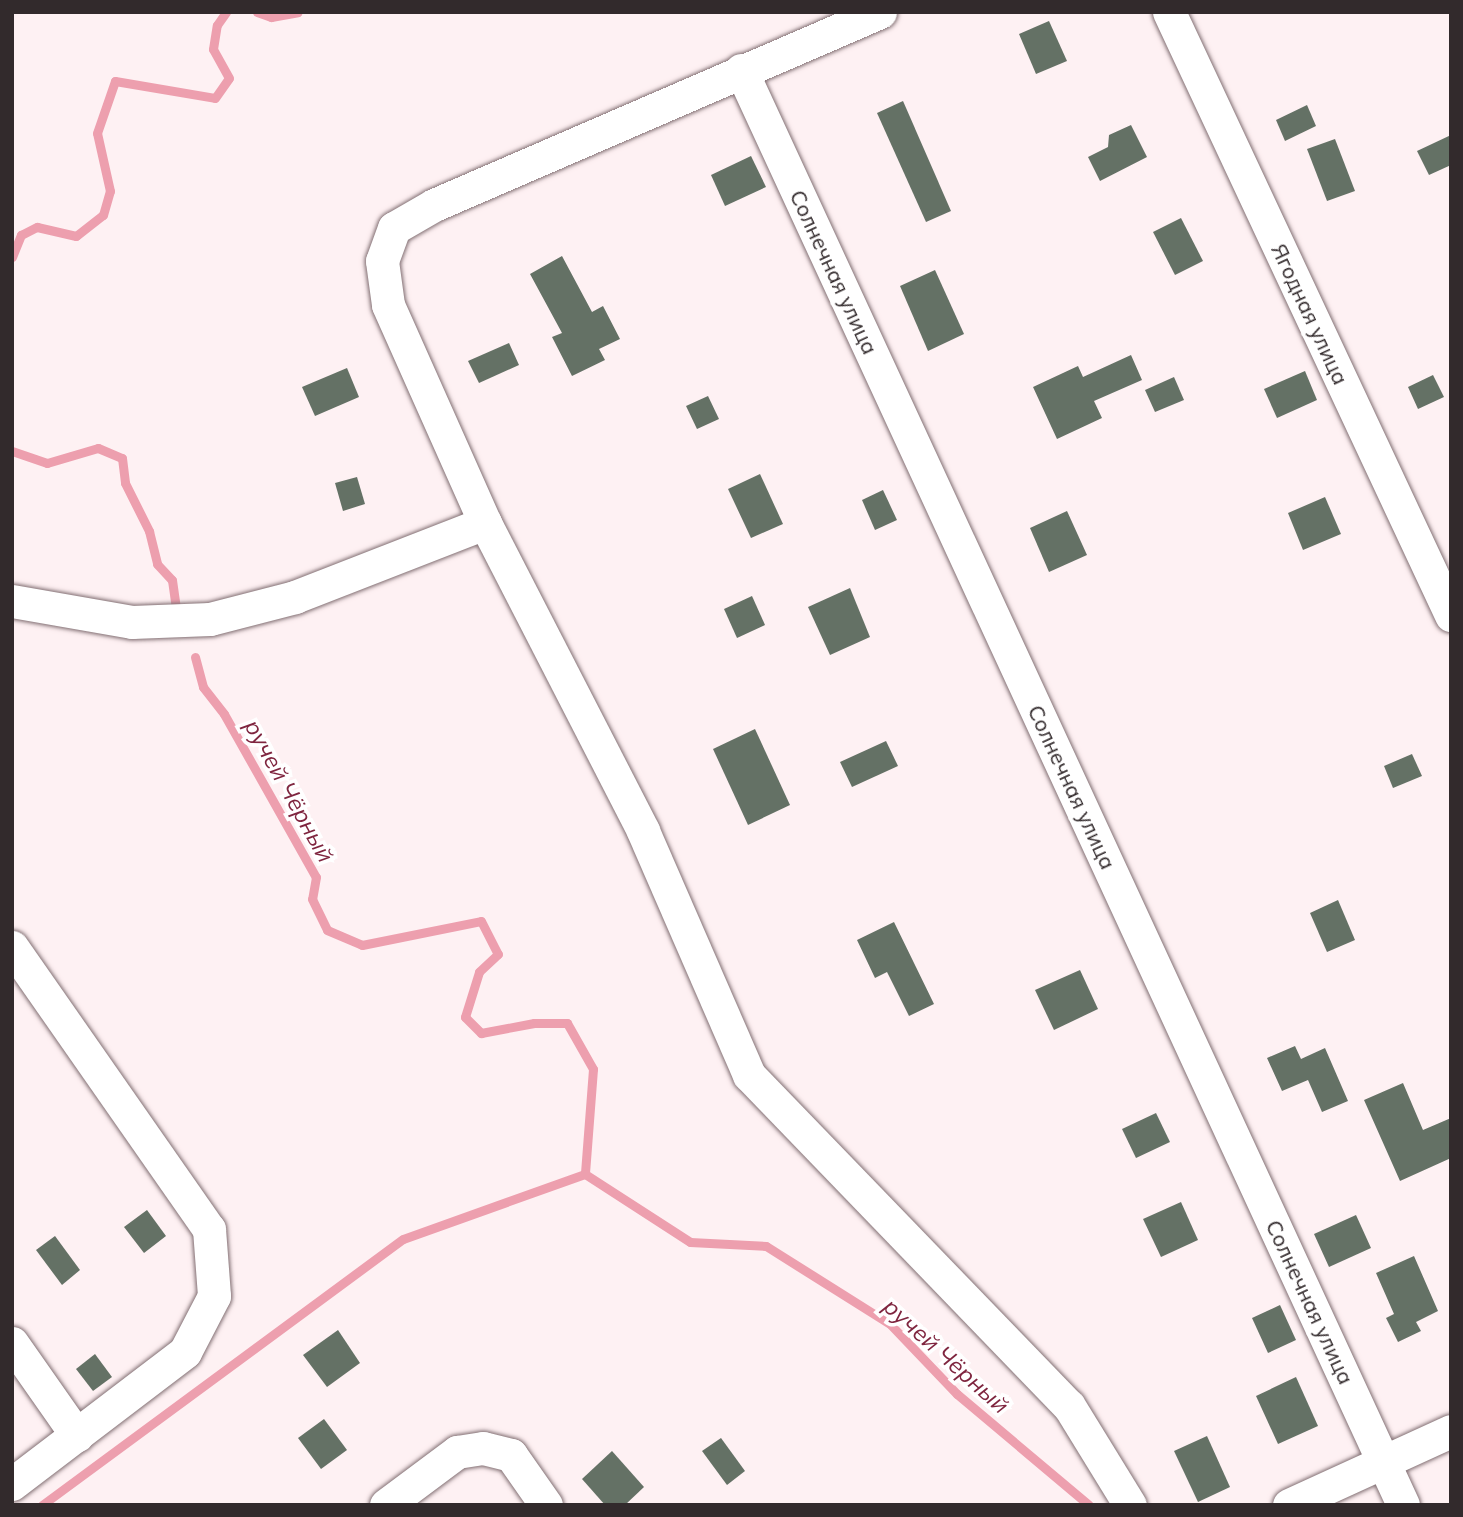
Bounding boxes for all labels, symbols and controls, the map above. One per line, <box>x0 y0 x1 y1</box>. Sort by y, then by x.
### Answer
street label: Солнечная улица <box>785 186 883 358</box>
street label: Ягодная улица <box>1266 240 1354 388</box>
street label: Солнечная улица <box>1023 701 1121 873</box>
water label: ручей Чёрный <box>238 715 340 867</box>
street label: Солнечная улица <box>1261 1216 1359 1388</box>
water label: ручей Чёрный <box>878 1293 1014 1419</box>

